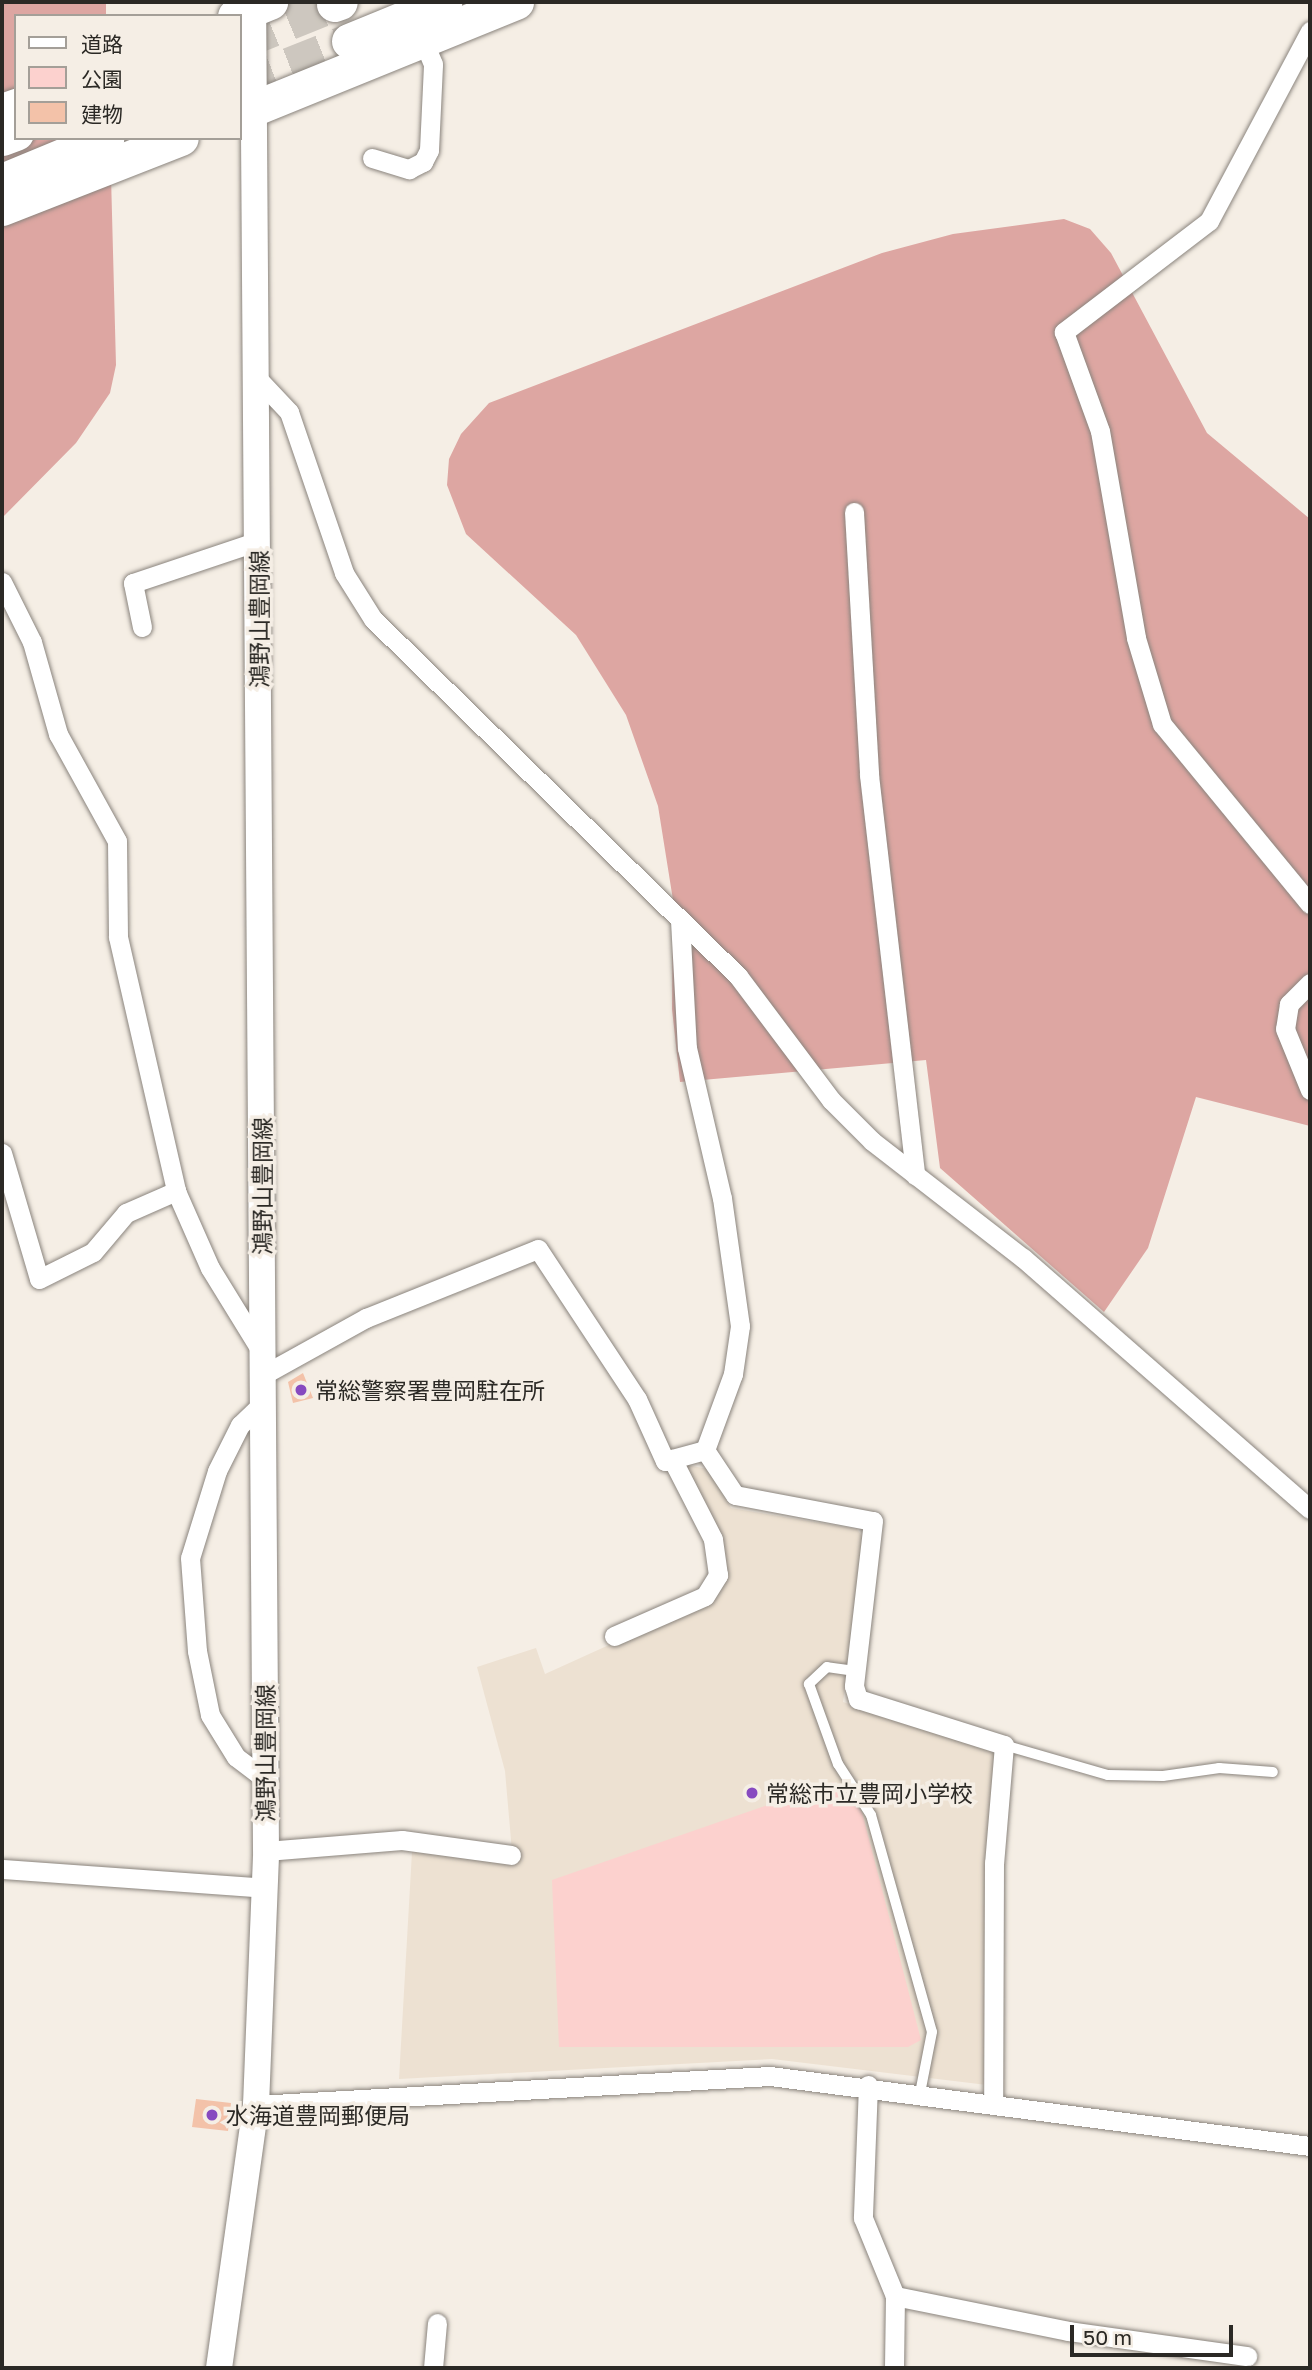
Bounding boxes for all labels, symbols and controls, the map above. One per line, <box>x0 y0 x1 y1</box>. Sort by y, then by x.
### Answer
legend <box>14 14 242 140</box>
text: 道路 <box>81 31 123 57</box>
text: 公園 <box>81 66 123 92</box>
text: 建物 <box>81 101 123 127</box>
street label: 鴻野山豊岡線 <box>245 550 273 688</box>
street label: 鴻野山豊岡線 <box>248 1117 276 1255</box>
place label: 常総警察署豊岡駐在所 <box>315 1376 545 1404</box>
marker: 常総警察署豊岡駐在所 <box>293 1382 309 1398</box>
street label: 鴻野山豊岡線 <box>251 1684 279 1822</box>
place label: 常総市立豊岡小学校 <box>766 1779 973 1807</box>
marker: 常総市立豊岡小学校 <box>744 1785 760 1801</box>
place label: 水海道豊岡郵便局 <box>226 2101 410 2129</box>
marker: 水海道豊岡郵便局 <box>204 2107 220 2123</box>
scale bar <box>1074 2310 1237 2354</box>
text: 50 m <box>1083 2324 1132 2350</box>

